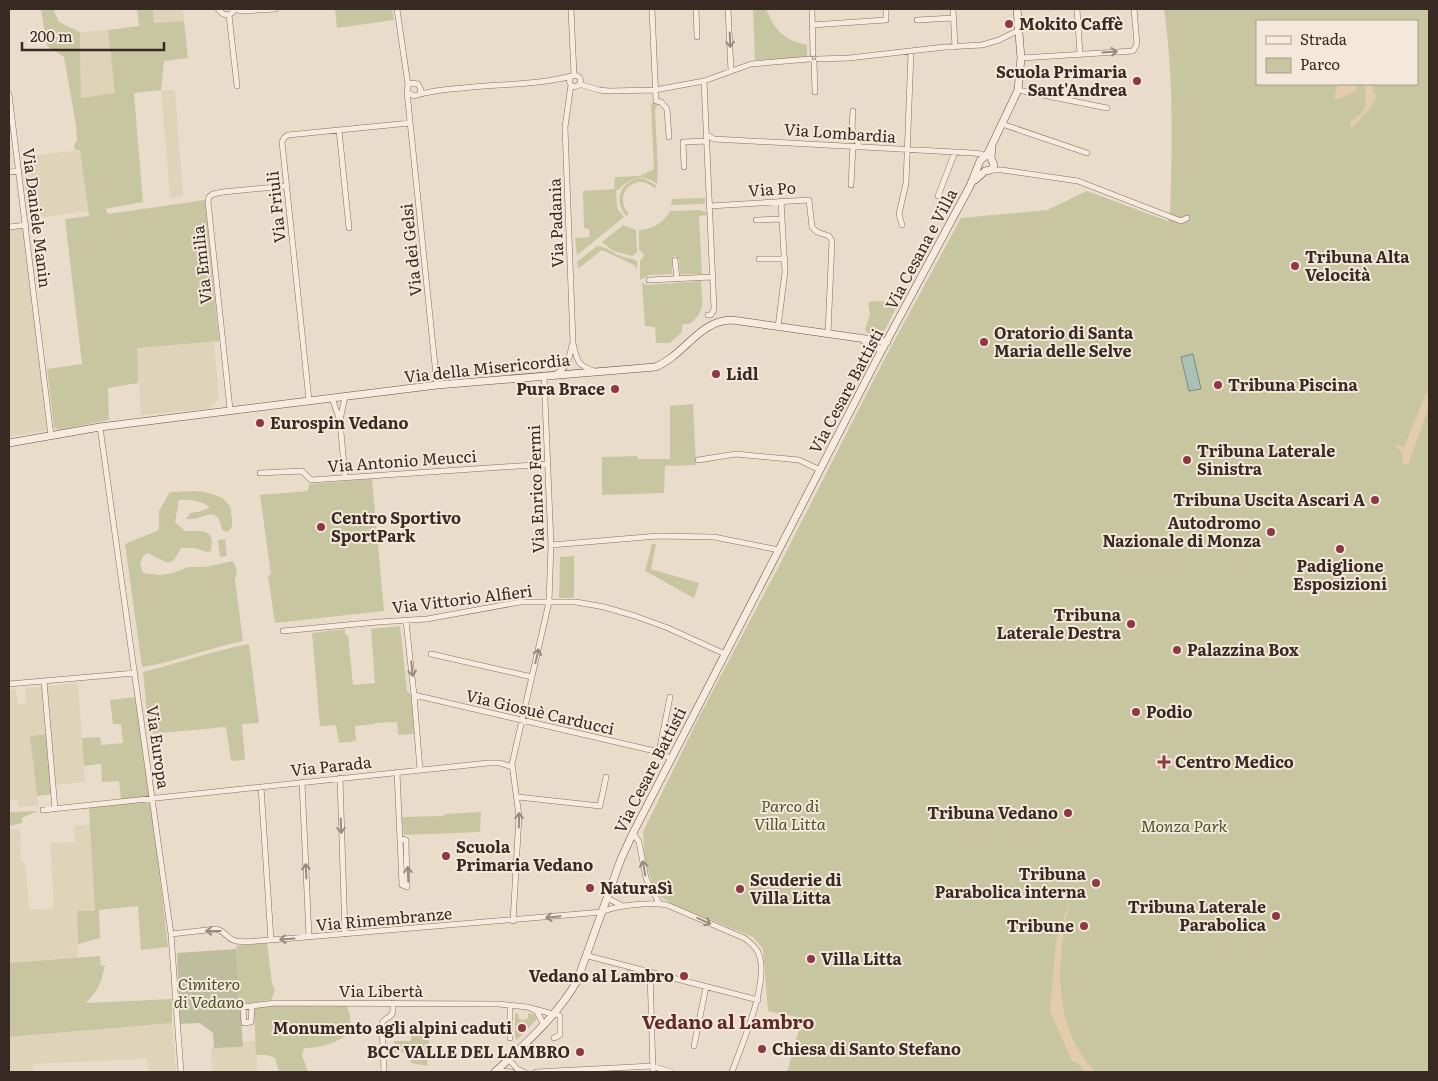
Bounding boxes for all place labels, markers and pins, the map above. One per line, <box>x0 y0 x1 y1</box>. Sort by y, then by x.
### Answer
place label: Mokito Caffè <box>1019 11 1123 35</box>
marker: Mokito Caffè <box>1003 18 1015 30</box>
place label: Scuola Primaria Sant'Andrea <box>996 59 1128 101</box>
marker: Scuola Primaria Sant'Andrea <box>1131 75 1143 87</box>
place label: Tribuna Alta Velocità <box>1305 244 1410 286</box>
marker: Tribuna Alta Velocità <box>1289 260 1301 272</box>
place label: Oratorio di Santa Maria delle Selve <box>994 320 1134 362</box>
marker: Oratorio di Santa Maria delle Selve <box>978 336 990 348</box>
place label: Lidl <box>726 361 759 385</box>
marker: Lidl <box>710 368 722 380</box>
place label: Tribuna Piscina <box>1228 372 1359 396</box>
place label: Pura Brace <box>516 376 605 400</box>
marker: Tribuna Piscina <box>1212 379 1224 391</box>
marker: Pura Brace <box>609 383 621 395</box>
place label: Eurospin Vedano <box>270 410 409 434</box>
marker: Eurospin Vedano <box>254 417 266 429</box>
place label: Tribuna Laterale Sinistra <box>1197 438 1335 480</box>
marker: Tribuna Laterale Sinistra <box>1181 454 1193 466</box>
place label: Tribuna Uscita Ascari A <box>1173 487 1365 511</box>
marker: Tribuna Uscita Ascari A <box>1369 494 1381 506</box>
place label: Centro Sportivo SportPark <box>331 505 461 547</box>
place label: Autodromo Nazionale di Monza <box>1102 510 1262 552</box>
marker: Centro Sportivo SportPark <box>315 521 327 533</box>
marker: Autodromo Nazionale di Monza <box>1265 526 1277 538</box>
marker: Padiglione Esposizioni <box>1334 543 1346 555</box>
place label: Padiglione Esposizioni <box>1293 553 1387 595</box>
place label: Tribuna Laterale Destra <box>996 602 1122 644</box>
marker: Tribuna Laterale Destra <box>1125 618 1137 630</box>
place label: Palazzina Box <box>1187 637 1299 661</box>
marker: Palazzina Box <box>1171 644 1183 656</box>
place label: Podio <box>1146 699 1193 723</box>
marker: Podio <box>1130 706 1142 718</box>
place label: Centro Medico <box>1175 749 1294 773</box>
marker: Centro Medico <box>1157 755 1171 769</box>
place label: Tribuna Vedano <box>927 800 1058 824</box>
marker: Tribuna Vedano <box>1062 807 1074 819</box>
place label: Scuola Primaria Vedano <box>456 834 593 876</box>
marker: Scuola Primaria Vedano <box>440 850 452 862</box>
place label: Tribuna Parabolica interna <box>935 861 1087 903</box>
place label: Scuderie di Villa Litta <box>750 867 842 909</box>
place label: NaturaSì <box>600 875 673 899</box>
marker: Tribuna Parabolica interna <box>1090 877 1102 889</box>
marker: NaturaSì <box>584 882 596 894</box>
marker: Scuderie di Villa Litta <box>734 883 746 895</box>
place label: Tribuna Laterale Parabolica <box>1128 894 1267 936</box>
marker: Tribuna Laterale Parabolica <box>1270 910 1282 922</box>
place label: Tribune <box>1007 913 1074 937</box>
marker: Tribune <box>1078 920 1090 932</box>
place label: Villa Litta <box>821 946 903 970</box>
marker: Villa Litta <box>805 953 817 965</box>
place label: Vedano al Lambro <box>529 963 674 987</box>
marker: Vedano al Lambro <box>678 970 690 982</box>
place label: Monumento agli alpini caduti <box>273 1015 512 1039</box>
marker: Monumento agli alpini caduti <box>516 1022 528 1034</box>
place label: Chiesa di Santo Stefano <box>772 1036 961 1060</box>
place label: BCC VALLE DEL LAMBRO <box>367 1039 570 1063</box>
marker: Chiesa di Santo Stefano <box>756 1043 768 1055</box>
marker: BCC VALLE DEL LAMBRO <box>574 1046 586 1058</box>

